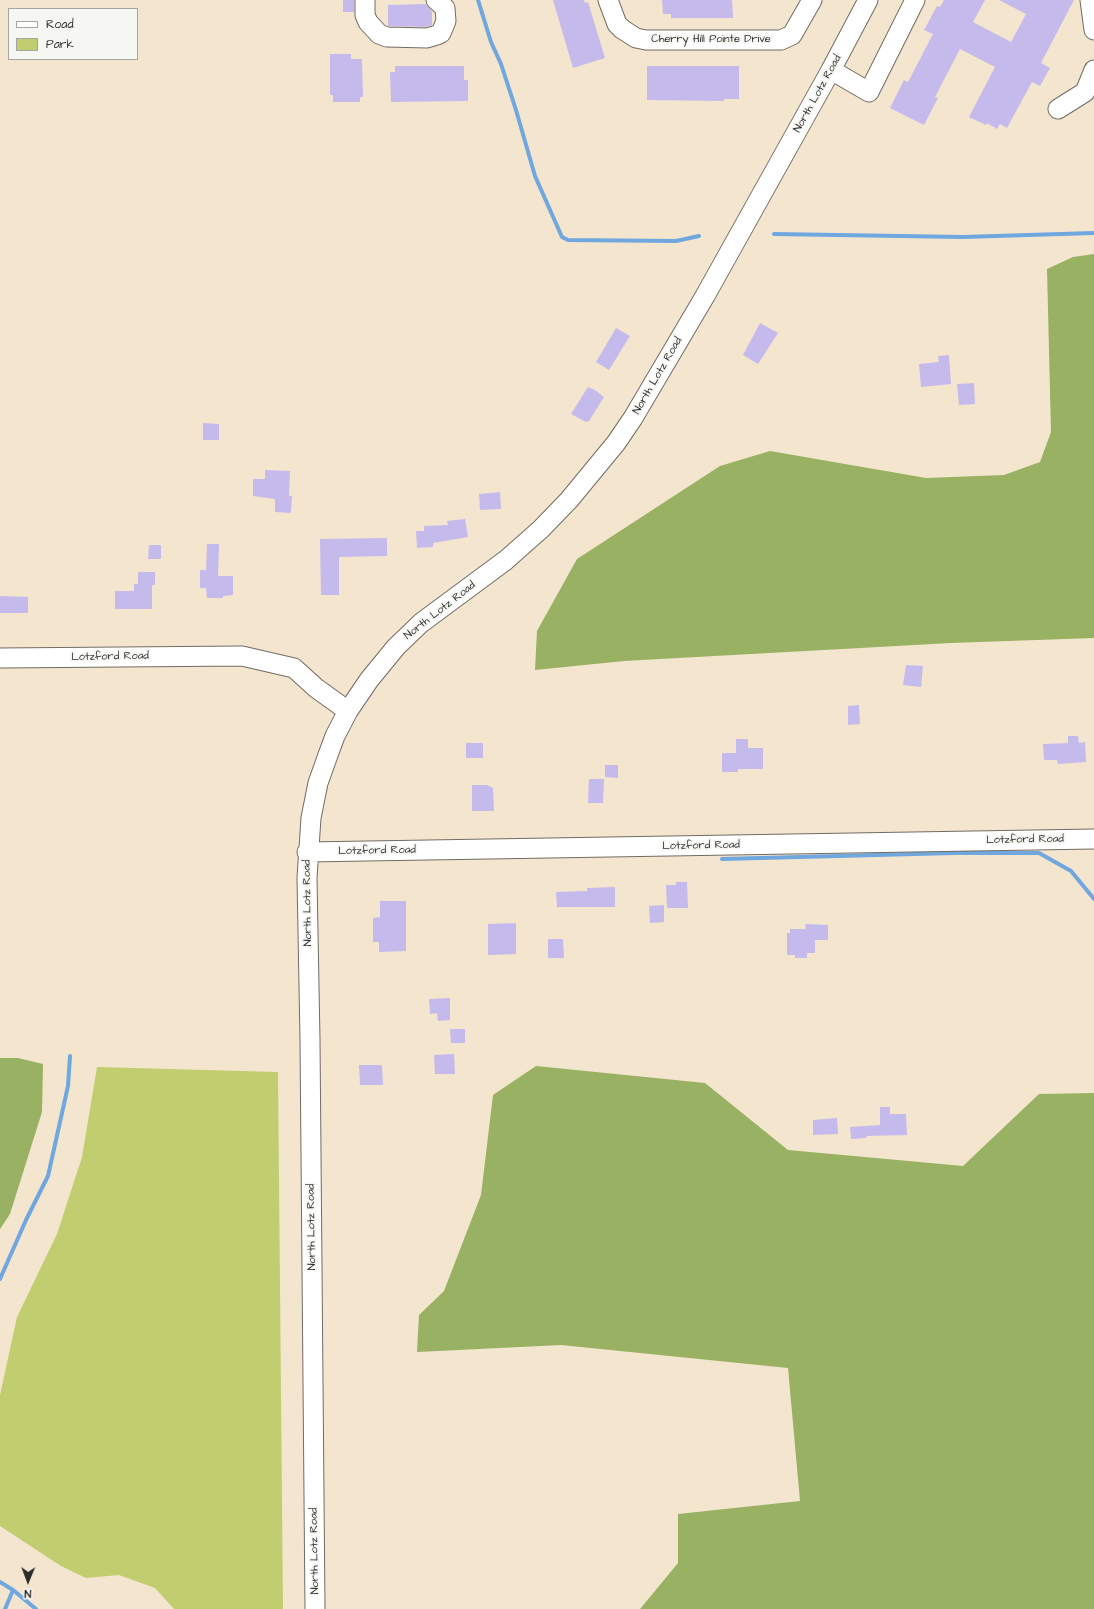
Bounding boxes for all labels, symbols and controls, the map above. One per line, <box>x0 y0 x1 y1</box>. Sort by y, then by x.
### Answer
legend <box>8 8 138 60</box>
text: Road <box>46 16 74 33</box>
street label: Cherry Hill Pointe Drive <box>651 33 771 47</box>
text: Park <box>46 36 74 53</box>
street label: North Lotz Road <box>791 53 845 135</box>
street label: North Lotz Road <box>631 335 685 417</box>
street label: North Lotz Road <box>402 579 478 643</box>
street label: Lotzford Road <box>71 650 149 664</box>
street label: Lotzford Road <box>986 833 1064 847</box>
street label: Lotzford Road <box>662 839 740 853</box>
street label: Lotzford Road <box>338 844 416 858</box>
street label: North Lotz Road <box>301 859 315 947</box>
street label: North Lotz Road <box>305 1183 319 1271</box>
street label: North Lotz Road <box>308 1507 322 1595</box>
north arrow <box>8 1561 48 1601</box>
text: N <box>24 1586 31 1601</box>

